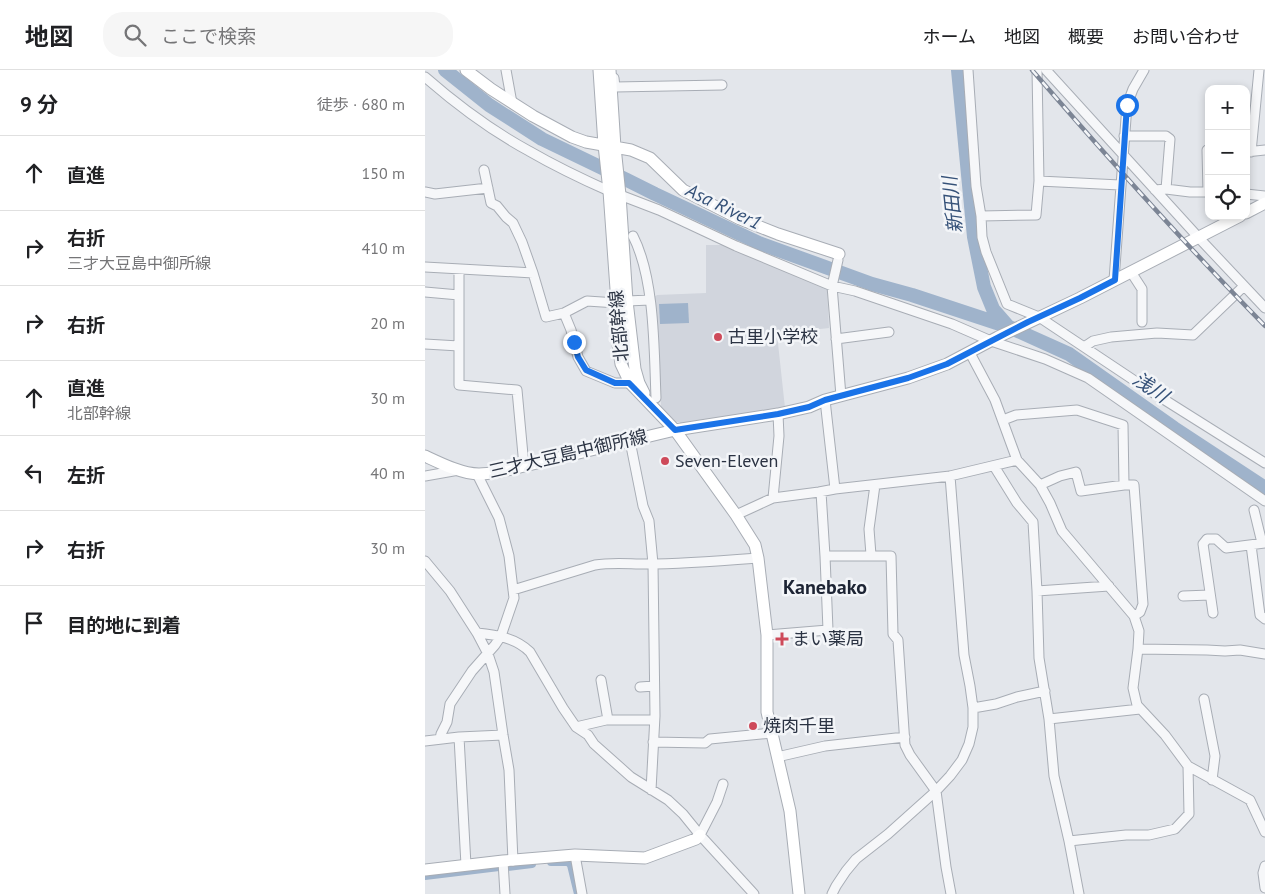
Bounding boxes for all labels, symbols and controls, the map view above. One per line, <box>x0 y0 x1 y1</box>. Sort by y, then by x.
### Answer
search box <box>103 12 453 57</box>
text: 地図 <box>25 21 73 52</box>
icon: search <box>121 21 149 49</box>
text: ここで検索 <box>161 24 256 48</box>
text: ホーム <box>923 25 976 48</box>
text: 地図 <box>1004 25 1040 48</box>
text: 概要 <box>1068 25 1104 48</box>
text: お問い合わせ <box>1132 25 1240 48</box>
map controls <box>1205 85 1250 220</box>
button: + <box>1205 85 1250 130</box>
text: 9 分 <box>20 91 58 118</box>
text: 徒歩 · 680 m <box>317 94 405 114</box>
route start <box>1116 94 1139 117</box>
button: − <box>1205 130 1250 175</box>
icon: ahead <box>20 159 48 187</box>
text: 直進 <box>67 163 105 187</box>
text: 150 m <box>362 163 405 183</box>
water label: 新田川 <box>937 173 967 235</box>
button: locate <box>1205 175 1250 220</box>
water label: Asa River1 <box>681 177 766 235</box>
text: 右折 <box>67 226 105 250</box>
icon: right <box>20 234 48 262</box>
text: 410 m <box>362 238 405 258</box>
text: 三才大豆島中御所線 <box>67 253 211 273</box>
street label: 北部幹線 <box>604 289 633 363</box>
icon: right <box>20 309 48 337</box>
text: 右折 <box>67 313 105 337</box>
text: 20 m <box>370 313 405 333</box>
place label: 古里小学校 <box>728 325 818 348</box>
route end <box>563 331 586 354</box>
marker: 古里小学校 <box>712 331 724 343</box>
water label: 浅川 <box>1129 366 1175 409</box>
text: 直進 <box>67 376 105 400</box>
icon: ahead <box>20 384 48 412</box>
text: 30 m <box>370 388 405 408</box>
text: 北部幹線 <box>67 403 131 423</box>
street label: 三才大豆島中御所線 <box>486 424 649 483</box>
place label: Seven-Eleven <box>675 449 778 472</box>
marker: Seven-Eleven <box>659 455 671 467</box>
icon: left <box>20 459 48 487</box>
text: 左折 <box>67 463 105 487</box>
text: 40 m <box>370 463 405 483</box>
icon: right <box>20 534 48 562</box>
text: 右折 <box>67 538 105 562</box>
text: 30 m <box>370 538 405 558</box>
district label: Kanebako <box>783 574 867 600</box>
icon: arrive <box>20 609 48 637</box>
text: 目的地に到着 <box>67 613 181 637</box>
place label: まい薬局 <box>792 627 864 650</box>
marker: まい薬局 <box>776 633 788 645</box>
place label: 焼肉千里 <box>763 714 835 737</box>
marker: 焼肉千里 <box>747 720 759 732</box>

